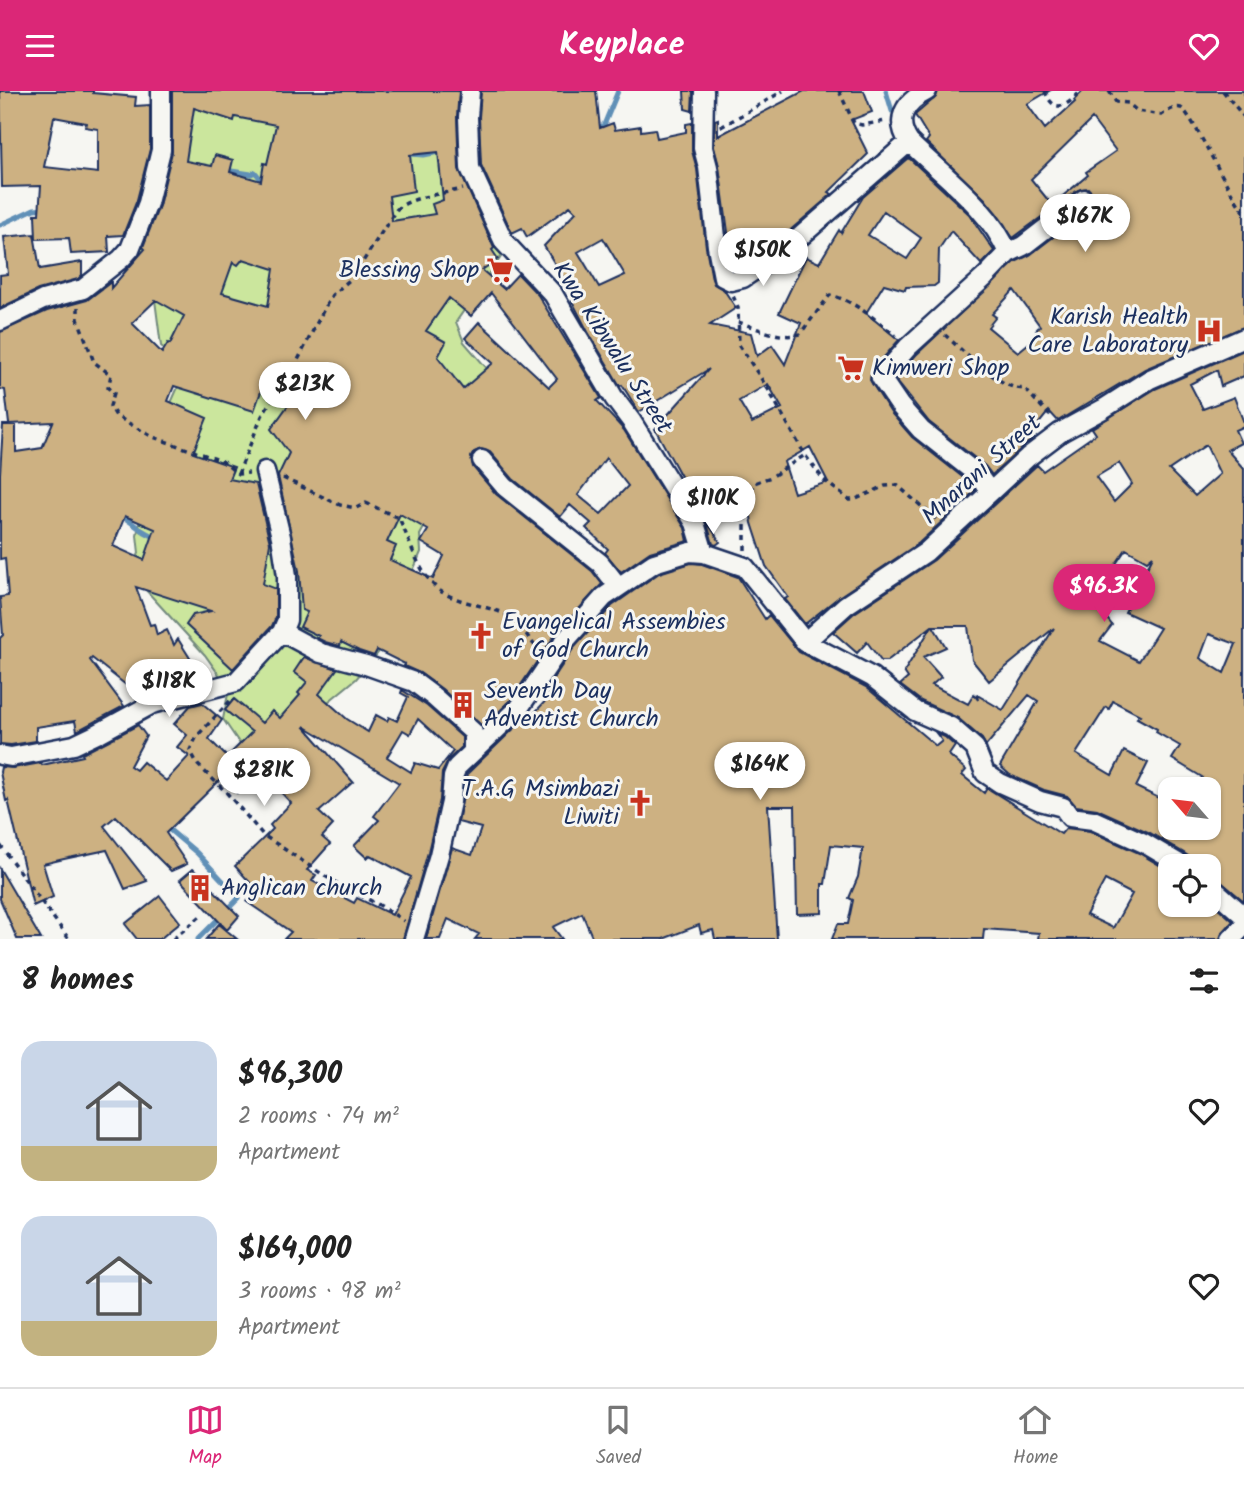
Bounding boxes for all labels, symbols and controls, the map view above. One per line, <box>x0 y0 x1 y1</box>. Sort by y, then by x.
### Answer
text: Keyplace <box>560 20 684 71</box>
icon: menu <box>21 27 59 65</box>
icon: heart <box>1185 27 1223 65</box>
pin: $167K <box>1036 195 1134 254</box>
text: $167K <box>1056 199 1114 235</box>
pin: $150K <box>714 229 812 288</box>
text: $150K <box>734 233 792 269</box>
place label: Blessing Shop <box>339 251 480 290</box>
street label: Kwa Kibwalu Street <box>541 254 683 443</box>
supermarket icon: Blessing Shop <box>485 255 515 285</box>
place label: Karish Health Care Laboratory <box>1028 298 1189 365</box>
hospital icon: Karish Health Care Laboratory <box>1194 316 1224 346</box>
place label: Kimweri Shop <box>872 349 1010 388</box>
supermarket icon: Kimweri Shop <box>836 353 866 383</box>
pin: $213K <box>256 363 354 422</box>
text: $213K <box>275 367 335 403</box>
street label: Mnarani Street <box>913 404 1052 535</box>
pin: $110K <box>664 477 762 536</box>
text: $110K <box>686 481 740 517</box>
pin: $96.3K <box>1047 565 1161 624</box>
text: $96.3K <box>1069 569 1139 605</box>
place label: Evangelical Assembies of God Church <box>502 603 726 670</box>
church icon: Evangelical Assembies of God Church <box>466 621 496 651</box>
pin: $118K <box>120 659 218 719</box>
text: $118K <box>142 664 196 700</box>
place label: Seventh Day Adventist Church <box>484 672 659 739</box>
building icon: Seventh Day Adventist Church <box>448 690 478 720</box>
pin: $164K <box>711 743 809 802</box>
text: $164K <box>730 747 790 783</box>
pin: $281K <box>215 749 313 808</box>
text: $281K <box>233 753 295 789</box>
place label: T.A.G Msimbazi Liwiti <box>462 770 620 837</box>
north arrow <box>1158 777 1222 840</box>
map controls <box>1158 777 1221 917</box>
church icon: T.A.G Msimbazi Liwiti <box>625 788 655 818</box>
button: locate <box>1158 854 1221 917</box>
place label: Anglican church <box>221 869 382 908</box>
building icon: Anglican church <box>185 873 215 903</box>
text: 8 homes <box>21 957 134 1005</box>
icon: filters <box>1185 962 1223 1000</box>
text: $96,300 <box>238 1051 342 1099</box>
icon: home <box>77 1069 161 1153</box>
icon: heart <box>1185 1092 1223 1130</box>
text: 2 rooms · 74 m² <box>238 1099 399 1135</box>
text: Apartment <box>238 1135 340 1171</box>
text: $164,000 <box>238 1226 351 1274</box>
icon: home <box>77 1244 161 1328</box>
icon: heart <box>1185 1267 1223 1305</box>
text: 3 rooms · 98 m² <box>238 1274 401 1310</box>
text: Apartment <box>238 1310 340 1346</box>
tab: Map <box>186 1401 224 1473</box>
tab: Saved <box>596 1401 641 1473</box>
tab: Home <box>1013 1401 1058 1473</box>

